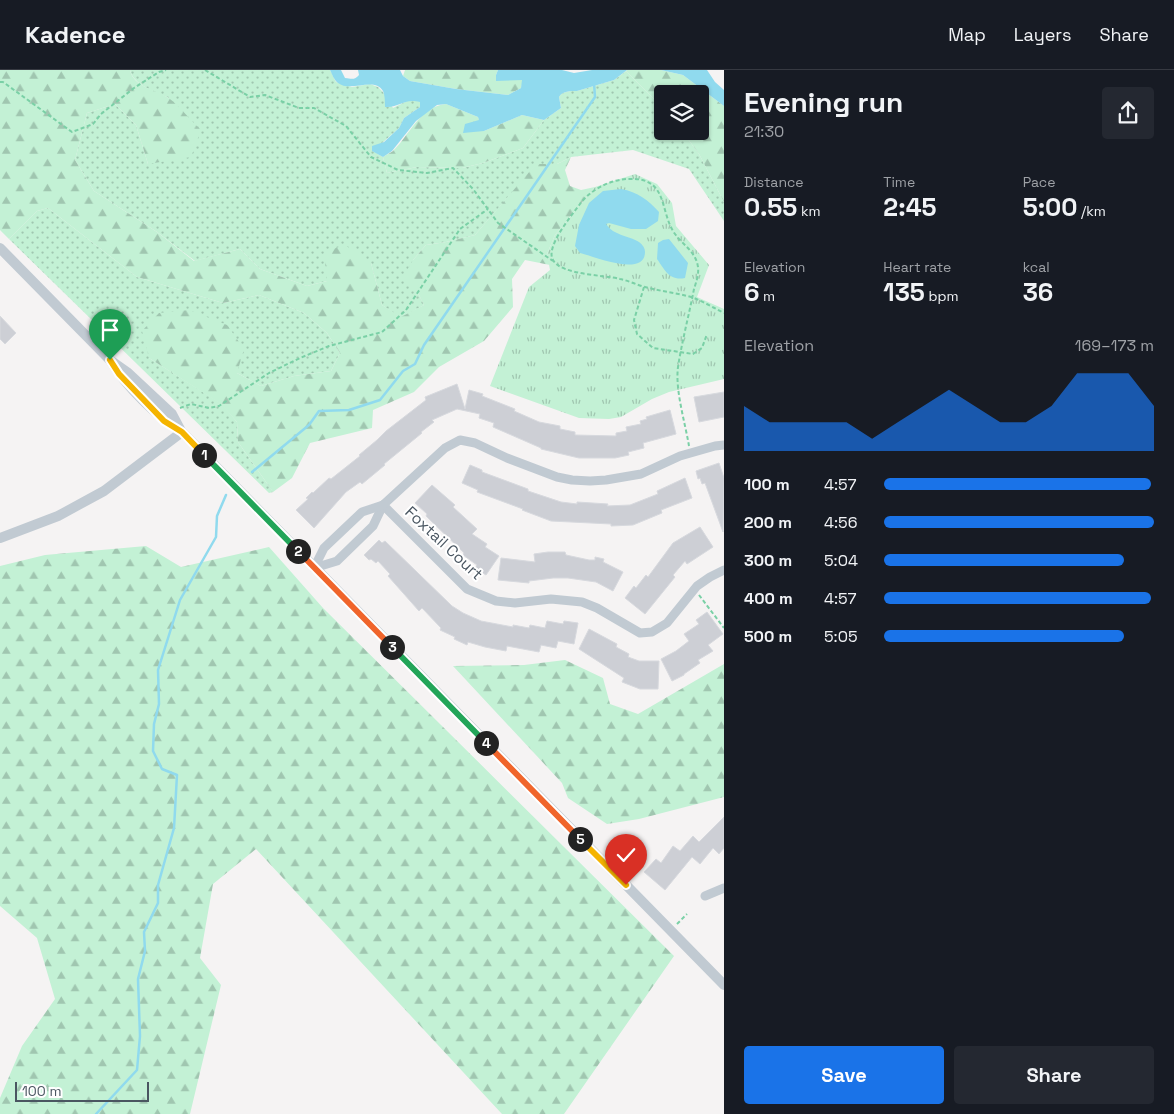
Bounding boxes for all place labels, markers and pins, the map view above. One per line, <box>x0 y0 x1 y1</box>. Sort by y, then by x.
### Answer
pin <box>89 309 131 360</box>
pin: 1 <box>192 442 216 468</box>
pin: 2 <box>286 538 310 564</box>
pin: 3 <box>380 634 404 660</box>
pin: 4 <box>474 730 498 756</box>
pin: 5 <box>568 826 592 852</box>
pin <box>605 834 647 885</box>

